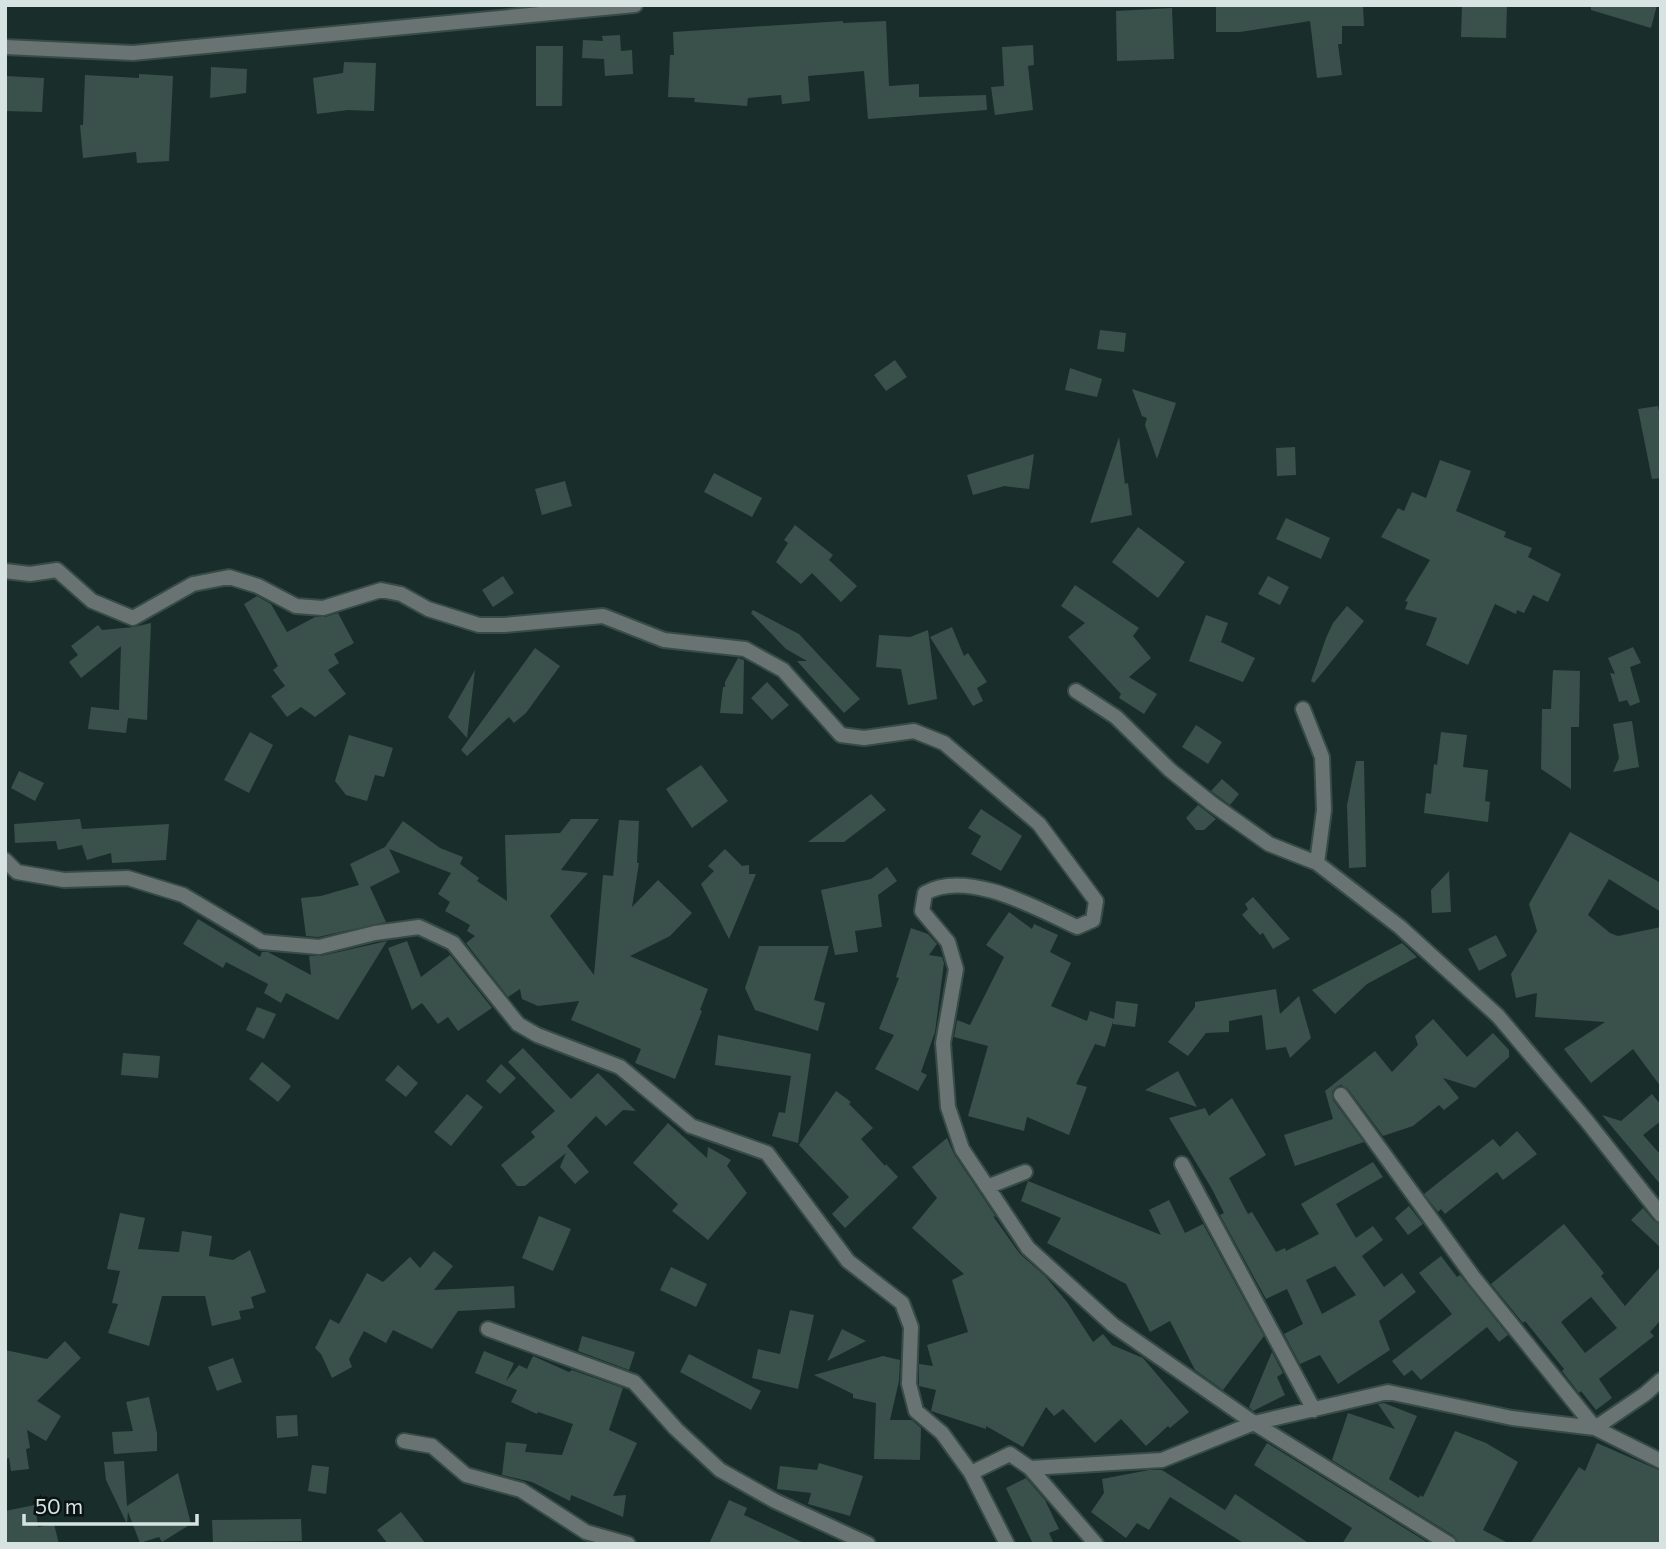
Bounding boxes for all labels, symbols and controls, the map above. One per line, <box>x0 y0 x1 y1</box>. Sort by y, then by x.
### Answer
scale bar <box>24 1482 198 1526</box>
text: 50 m <box>35 1493 83 1518</box>

